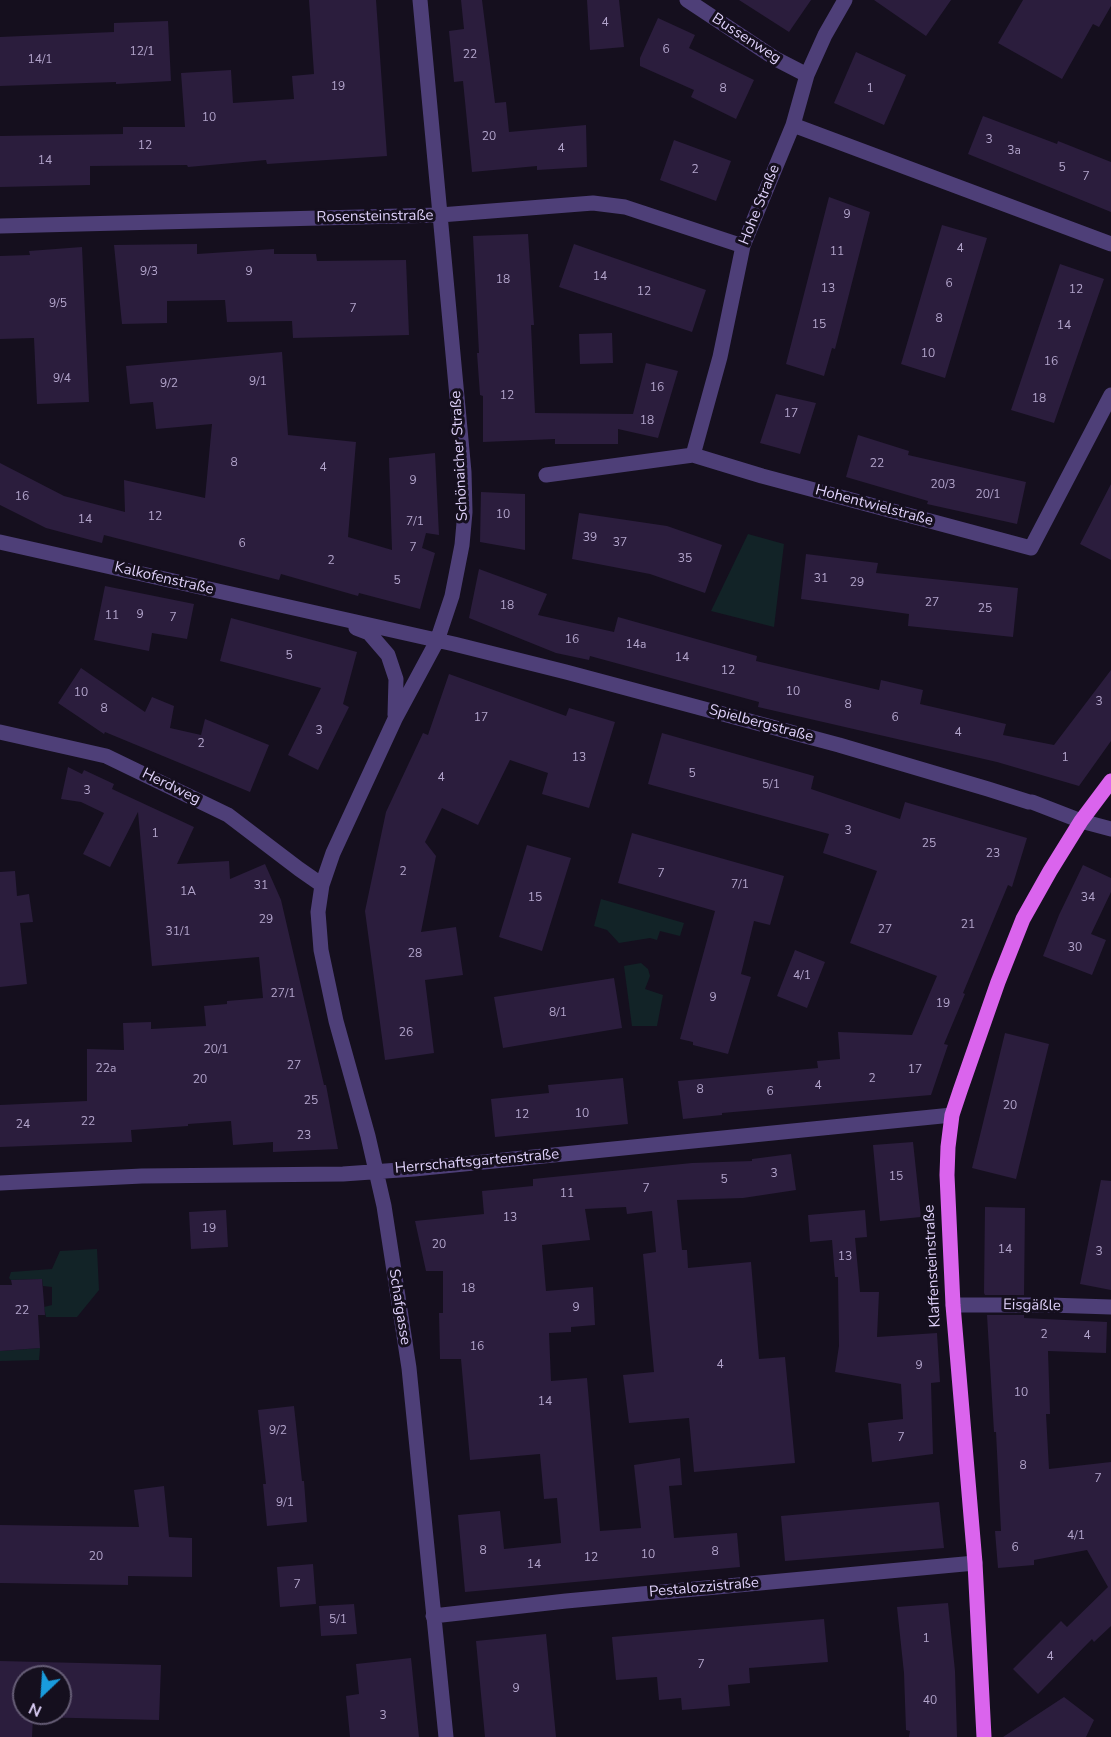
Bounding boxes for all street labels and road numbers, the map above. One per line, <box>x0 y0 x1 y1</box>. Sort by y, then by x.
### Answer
street label: Bussenweg <box>708 10 784 68</box>
street label: Hohe Straße <box>736 162 784 248</box>
street label: Rosensteinstraße <box>316 207 434 227</box>
street label: Schönaicher Straße <box>448 390 472 522</box>
street label: Hohentwielstraße <box>813 482 935 530</box>
street label: Kalkofenstraße <box>113 559 215 599</box>
street label: Spielbergstraße <box>707 701 815 747</box>
street label: Herdweg <box>139 765 203 809</box>
street label: Herrschaftsgartenstraße <box>394 1146 560 1178</box>
street label: Klaffensteinstraße <box>921 1204 945 1328</box>
street label: Schafgasse <box>384 1268 414 1346</box>
street label: Eisgäßle <box>1003 1296 1061 1316</box>
street label: Pestalozzistraße <box>648 1574 760 1602</box>

